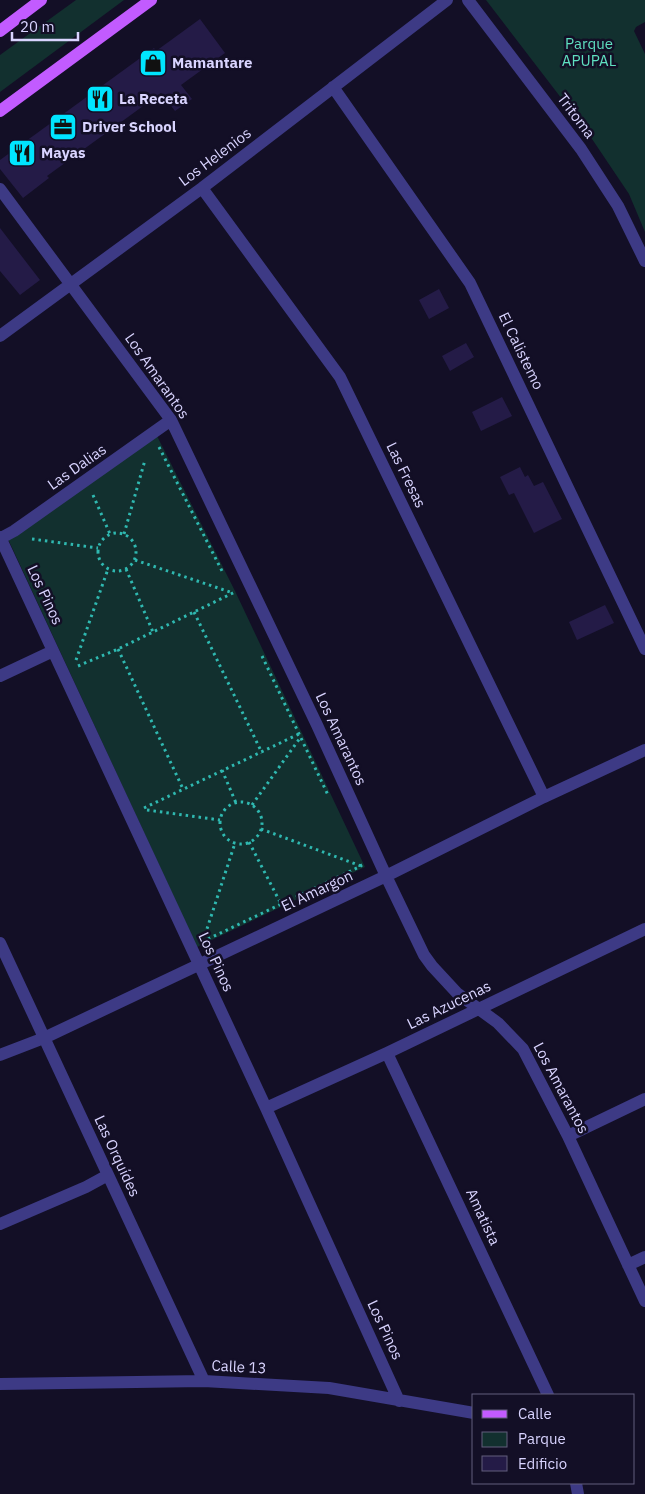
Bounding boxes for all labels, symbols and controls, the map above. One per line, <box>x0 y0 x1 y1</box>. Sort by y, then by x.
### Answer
scale bar <box>12 10 79 42</box>
text: 20 m <box>20 17 55 36</box>
park label: Parque APUPAL <box>562 34 617 70</box>
shop icon: Mamantare <box>138 48 168 78</box>
place label: Mamantare <box>172 53 252 72</box>
restaurant icon: La Receta <box>85 84 115 114</box>
place label: La Receta <box>119 89 188 108</box>
street label: Tritoma <box>553 89 600 142</box>
office icon: Driver School <box>48 112 78 142</box>
place label: Driver School <box>82 117 177 136</box>
street label: Los Helenios <box>175 123 255 190</box>
restaurant icon: Mayas <box>7 138 37 168</box>
place label: Mayas <box>41 143 86 162</box>
street label: El Calistemo <box>495 309 548 393</box>
street label: Los Amarantos <box>121 329 194 422</box>
street label: Las Dalias <box>44 439 110 494</box>
street label: Las Fresas <box>382 439 430 511</box>
street label: Los Pinos <box>23 562 68 628</box>
street label: Los Amarantos <box>312 689 371 788</box>
street label: El Amargon <box>278 866 356 915</box>
street label: Los Pinos <box>194 929 239 995</box>
street label: Las Azucenas <box>404 976 494 1033</box>
street label: Los Amarantos <box>530 1039 593 1136</box>
street label: Las Orquídes <box>90 1112 145 1200</box>
street label: Amatista <box>462 1185 505 1248</box>
street label: Los Pinos <box>363 1297 408 1363</box>
street label: Calle 13 <box>211 1356 267 1377</box>
legend <box>472 1394 635 1484</box>
text: Calle <box>518 1404 552 1423</box>
text: Parque <box>518 1429 566 1448</box>
text: Edificio <box>518 1454 567 1473</box>

